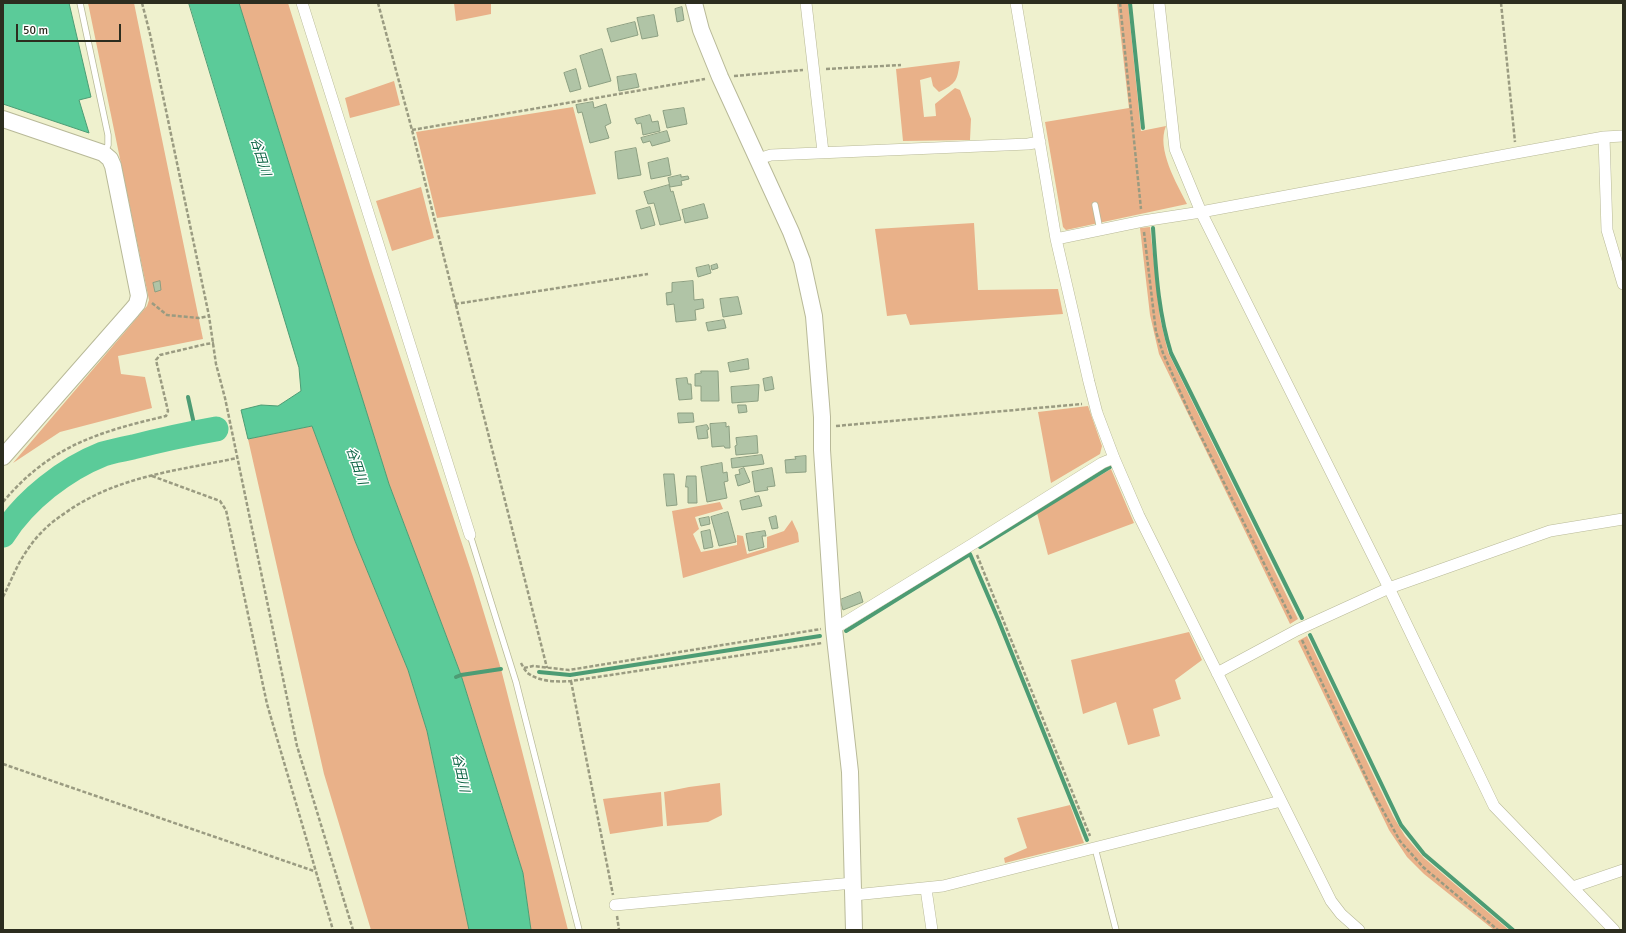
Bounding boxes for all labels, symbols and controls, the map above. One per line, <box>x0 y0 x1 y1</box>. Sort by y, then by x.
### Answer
scale bar <box>18 16 123 42</box>
text: 50 m <box>23 23 48 38</box>
water label: 谷田川 <box>247 136 273 178</box>
water label: 谷田川 <box>342 445 370 487</box>
water label: 谷田川 <box>448 752 472 794</box>

